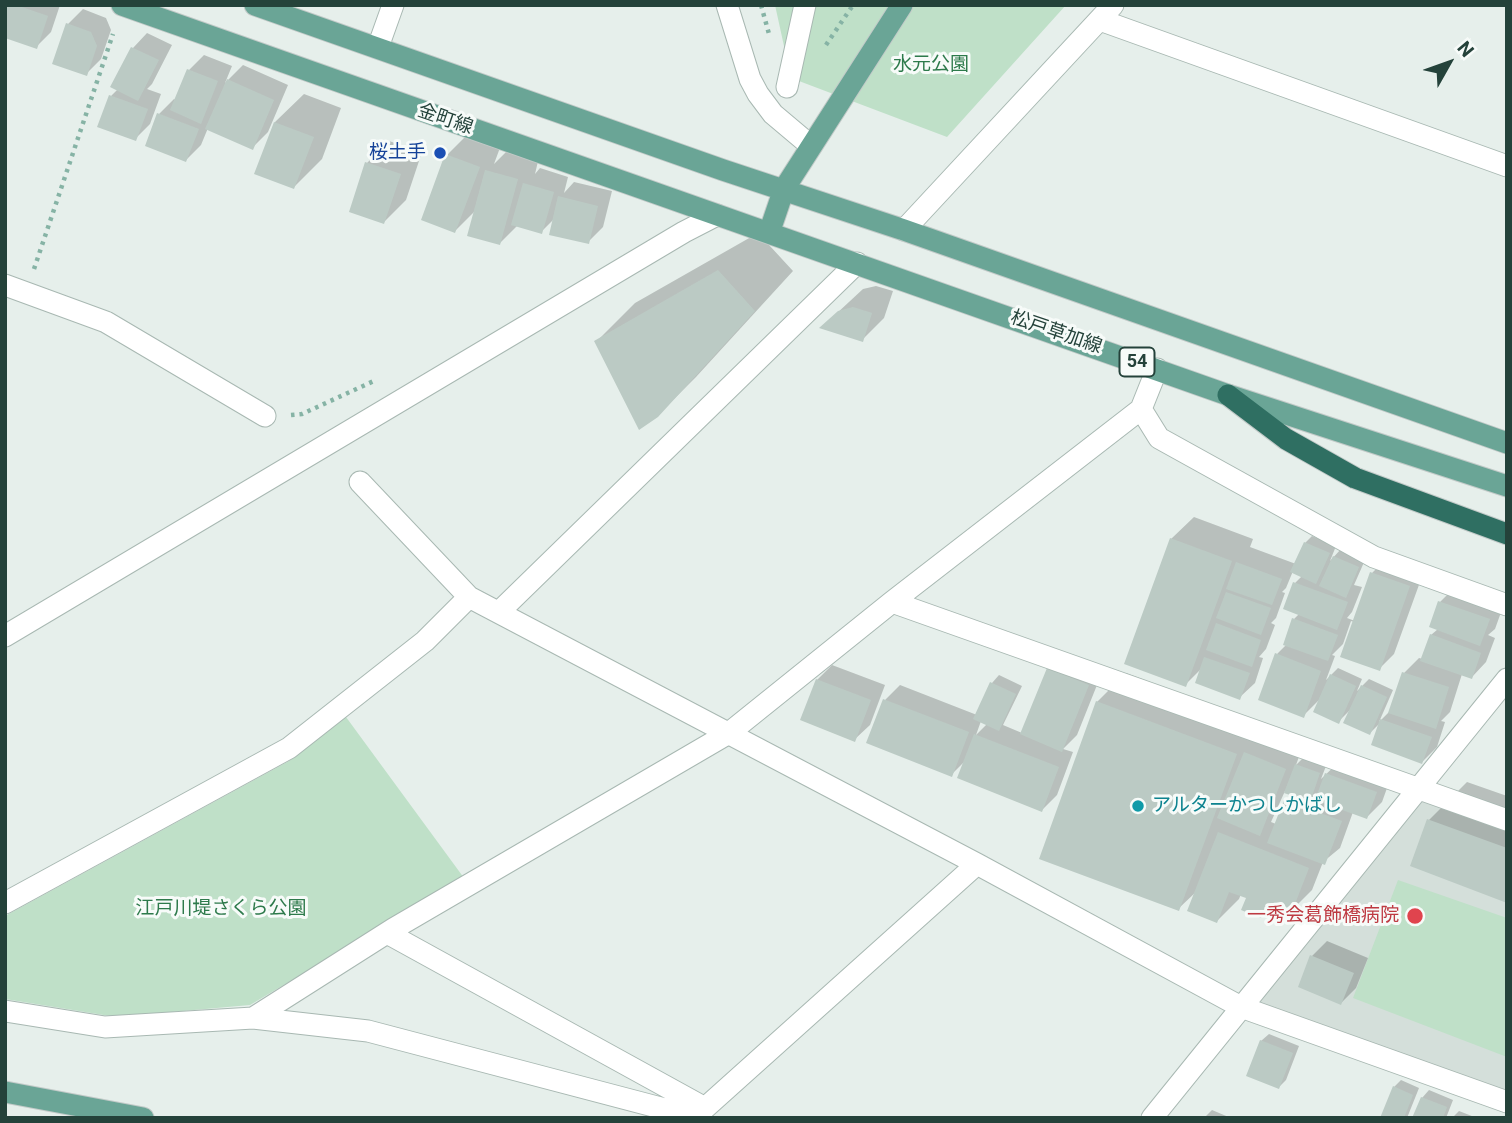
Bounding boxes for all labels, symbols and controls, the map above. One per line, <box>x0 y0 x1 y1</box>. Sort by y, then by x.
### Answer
north arrow <box>1414 28 1484 98</box>
text: N <box>1452 37 1479 62</box>
park label: 水元公園 <box>893 54 969 76</box>
street label: 金町線 <box>414 100 476 140</box>
place label: 桜土手 <box>369 142 426 164</box>
marker: 桜土手 <box>432 145 448 161</box>
street label: 松戸草加線 <box>1007 307 1105 359</box>
road number: 54 <box>1120 348 1154 376</box>
place label: アルターかつしかばし <box>1152 795 1342 817</box>
marker: アルターかつしかばし <box>1130 798 1146 814</box>
park label: 江戸川堤さくら公園 <box>136 898 306 920</box>
place label: 一秀会葛飾橋病院 <box>1247 905 1399 927</box>
marker: 一秀会葛飾橋病院 <box>1405 906 1425 926</box>

